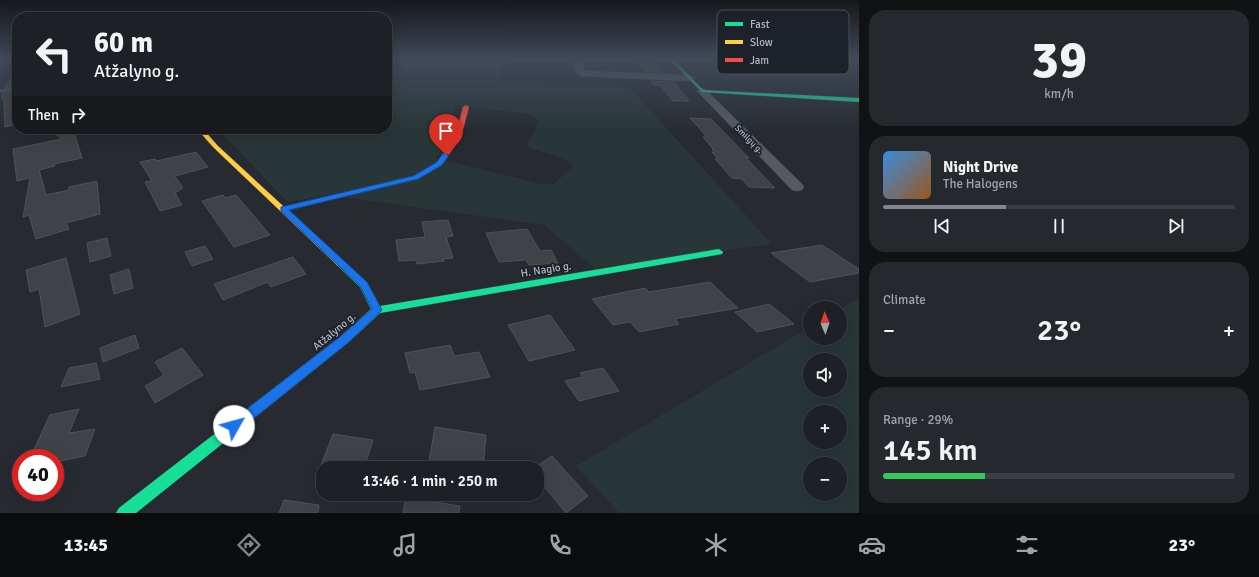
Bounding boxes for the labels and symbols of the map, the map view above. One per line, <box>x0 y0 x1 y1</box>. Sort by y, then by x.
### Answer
legend <box>717 10 849 74</box>
text: Fast <box>750 18 770 31</box>
text: Slow <box>750 36 773 49</box>
text: Jam <box>750 54 769 67</box>
pin <box>429 114 463 155</box>
street label: Smilgų g. <box>732 123 765 156</box>
street label: H. Nagio g. <box>520 259 573 280</box>
north arrow <box>803 301 847 345</box>
street label: Atžalyno g. <box>310 310 359 353</box>
position arrow <box>213 405 255 447</box>
speed limit sign: 40 <box>12 449 64 501</box>

